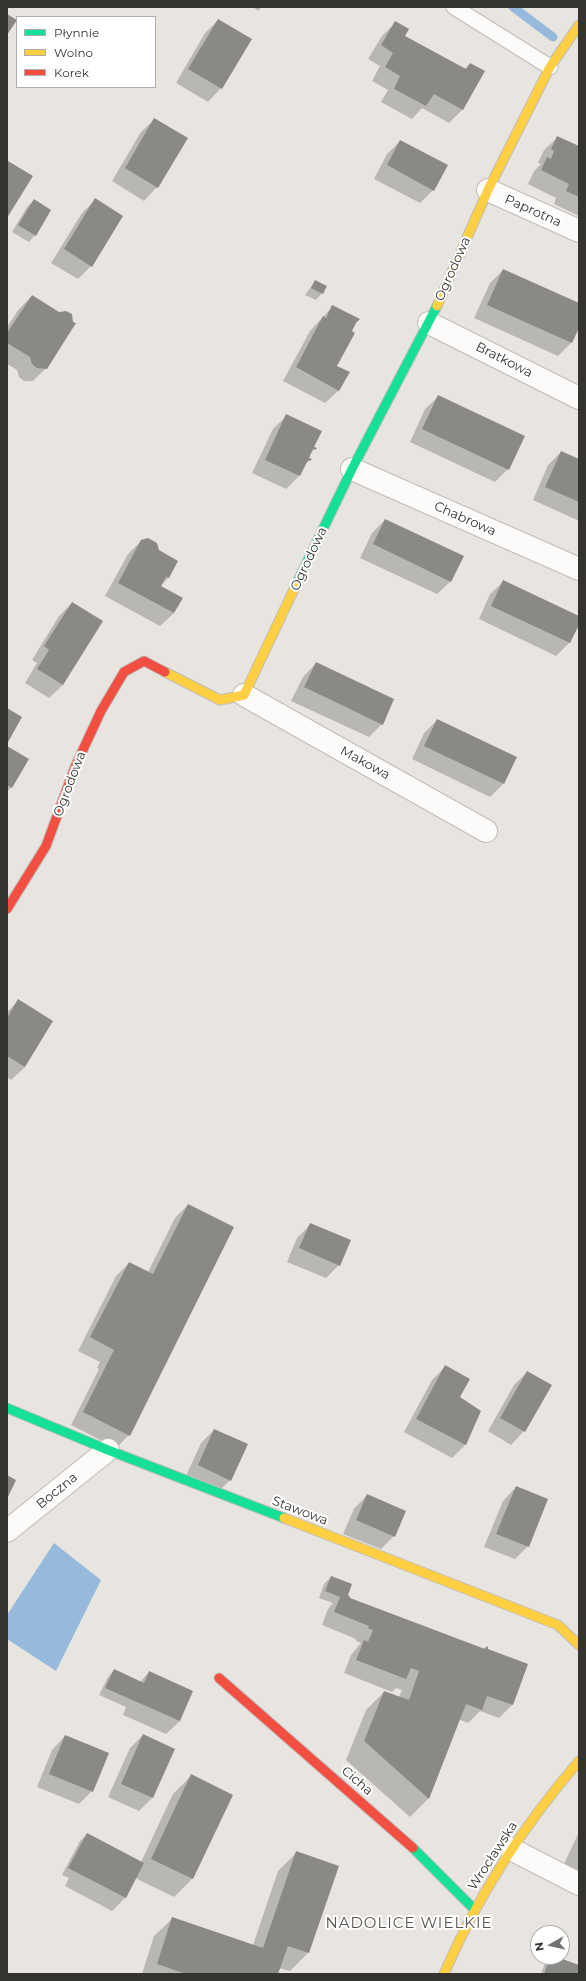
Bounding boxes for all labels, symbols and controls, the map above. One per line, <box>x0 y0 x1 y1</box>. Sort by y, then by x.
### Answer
legend <box>16 16 156 88</box>
text: Płynnie <box>54 25 99 40</box>
text: Wolno <box>54 45 93 60</box>
text: Korek <box>54 65 89 80</box>
street label: Paprotna <box>502 192 564 230</box>
street label: Ogrodowa <box>432 234 474 304</box>
street label: Bratkowa <box>473 339 535 381</box>
street label: Chabrowa <box>432 498 498 540</box>
street label: Ogrodowa <box>287 525 331 593</box>
street label: Makowa <box>337 743 393 783</box>
street label: Ogrodowa <box>50 749 90 819</box>
street label: Boczna <box>33 1470 81 1512</box>
street label: Stawowa <box>270 1493 330 1529</box>
street label: Cicha <box>338 1763 376 1799</box>
street label: Wrocławska <box>465 1819 521 1893</box>
district label: NADOLICE WIELKIE <box>326 1915 492 1933</box>
north arrow <box>530 1925 570 1965</box>
text: N <box>532 1941 547 1952</box>

